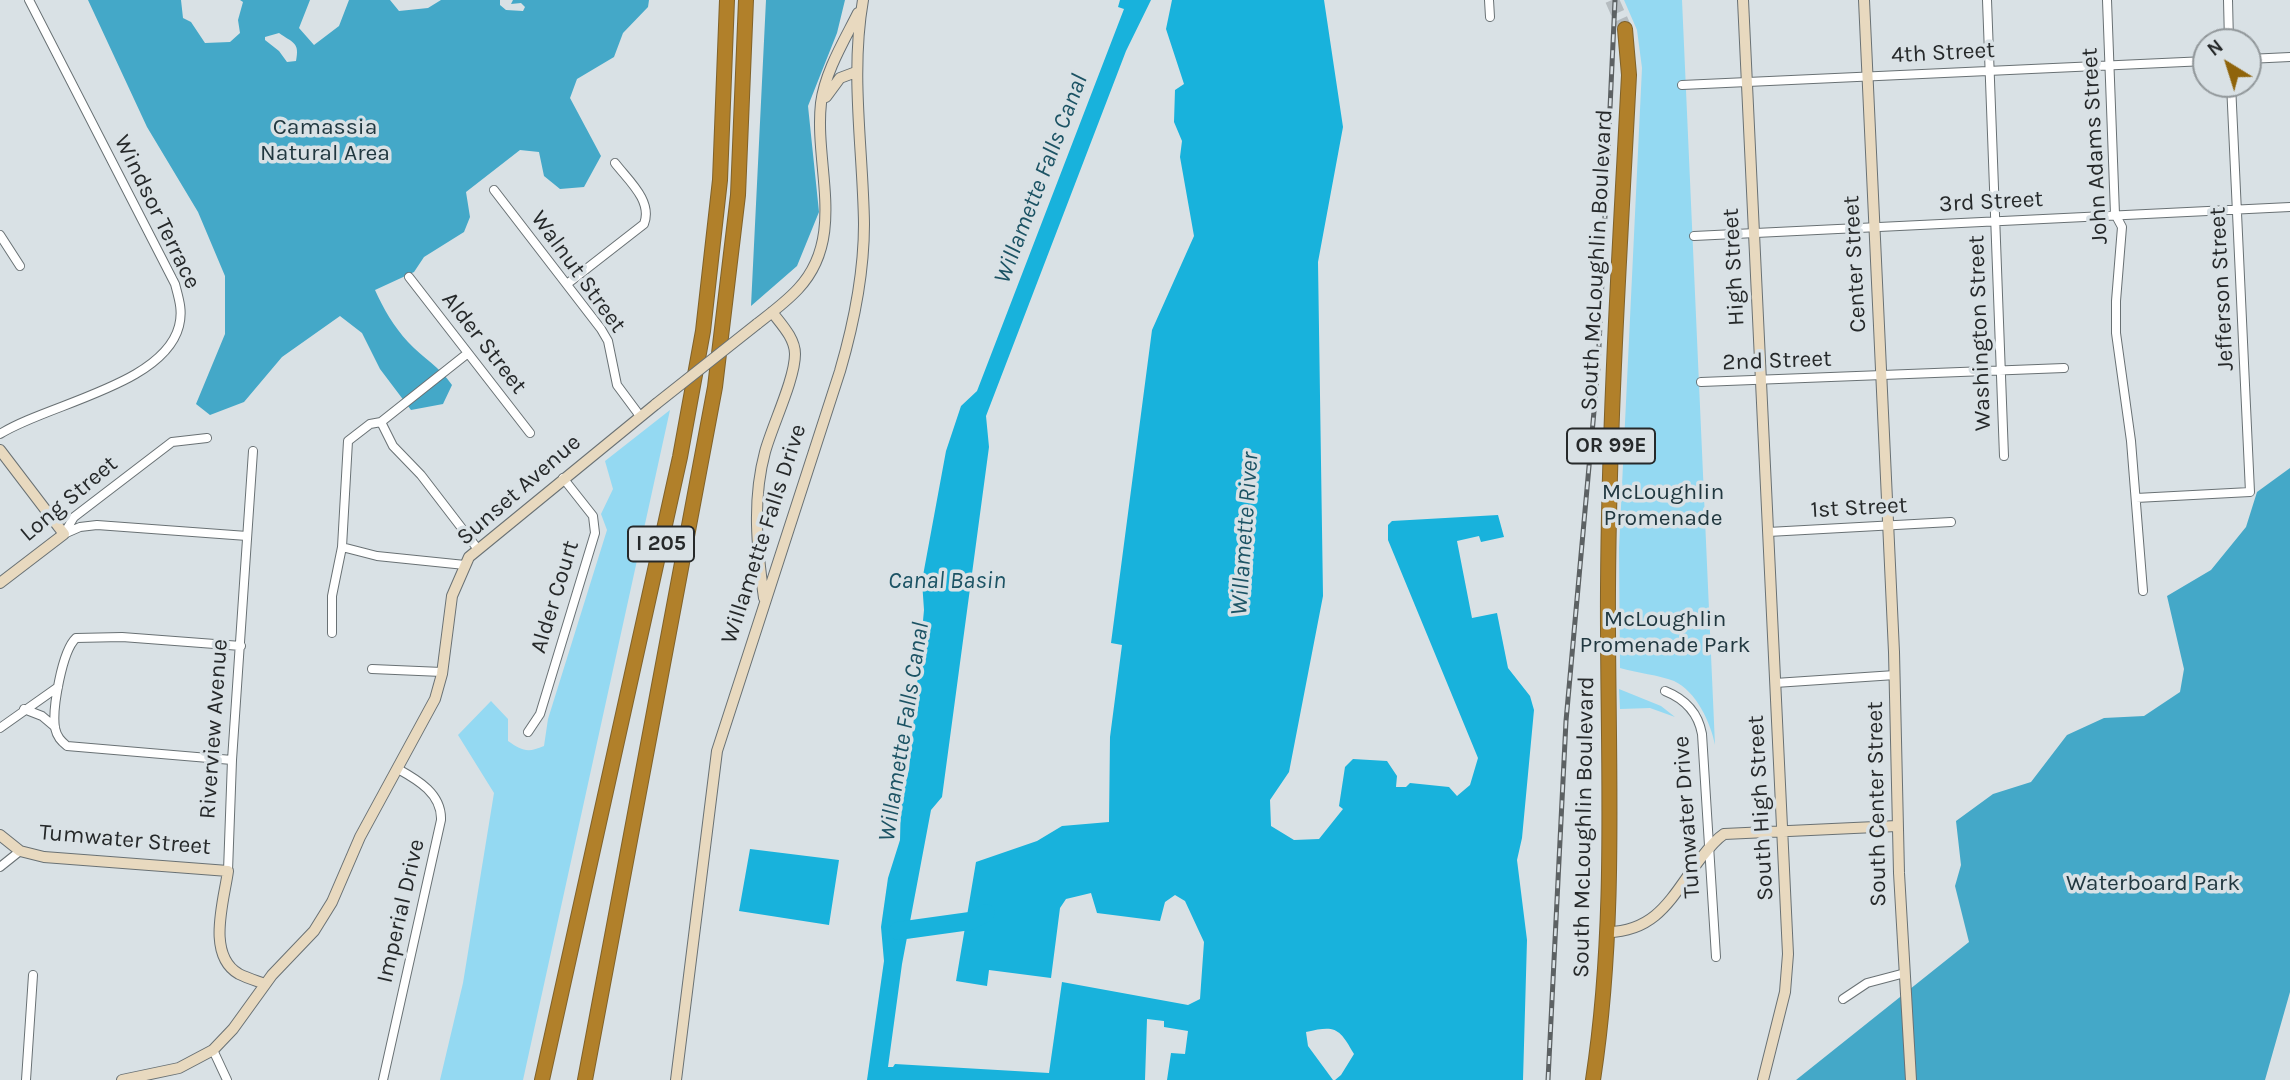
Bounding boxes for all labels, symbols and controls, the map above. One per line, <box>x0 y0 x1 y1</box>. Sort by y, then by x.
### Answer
north arrow <box>2192 28 2262 98</box>
text: N <box>2203 35 2227 61</box>
street label: 4th Street <box>1890 36 1996 70</box>
street label: John Adams Street <box>2076 47 2114 245</box>
water label: Willamette Falls Canal <box>988 70 1094 288</box>
street label: South McLoughlin Boulevard <box>1575 109 1619 411</box>
park label: Camassia Natural Area <box>260 113 390 167</box>
street label: Windsor Terrace <box>108 130 206 294</box>
street label: 3rd Street <box>1938 185 2044 219</box>
street label: Center Street <box>1838 195 1872 333</box>
street label: Walnut Street <box>525 206 631 338</box>
street label: Jefferson Street <box>2204 206 2240 372</box>
street label: High Street <box>1717 208 1751 326</box>
street label: Washington Street <box>1963 235 1997 431</box>
street label: Alder Street <box>436 286 532 400</box>
street label: 2nd Street <box>1722 345 1832 377</box>
street label: Willamette Falls Drive <box>715 421 813 647</box>
road number: OR 99E <box>1567 428 1655 464</box>
street label: Sunset Avenue <box>451 429 587 551</box>
street label: Long Street <box>15 450 123 548</box>
water label: Willamette River <box>1225 451 1265 617</box>
park label: McLoughlin Promenade <box>1602 478 1724 532</box>
street label: 1st Street <box>1810 492 1908 524</box>
road number: I 205 <box>628 526 694 562</box>
street label: Alder Court <box>525 537 585 657</box>
water label: Canal Basin <box>888 567 1006 595</box>
park label: McLoughlin Promenade Park <box>1579 605 1751 659</box>
water label: Willamette Falls Canal <box>872 620 936 844</box>
street label: Riverview Avenue <box>194 638 234 820</box>
street label: South McLoughlin Boulevard <box>1568 676 1600 978</box>
street label: South Center Street <box>1861 701 1893 907</box>
street label: South High Street <box>1742 714 1780 902</box>
street label: Tumwater Drive <box>1668 735 1706 899</box>
street label: Tumwater Street <box>38 819 212 861</box>
street label: Imperial Drive <box>371 836 431 986</box>
park label: Waterboard Park <box>2066 869 2240 897</box>

